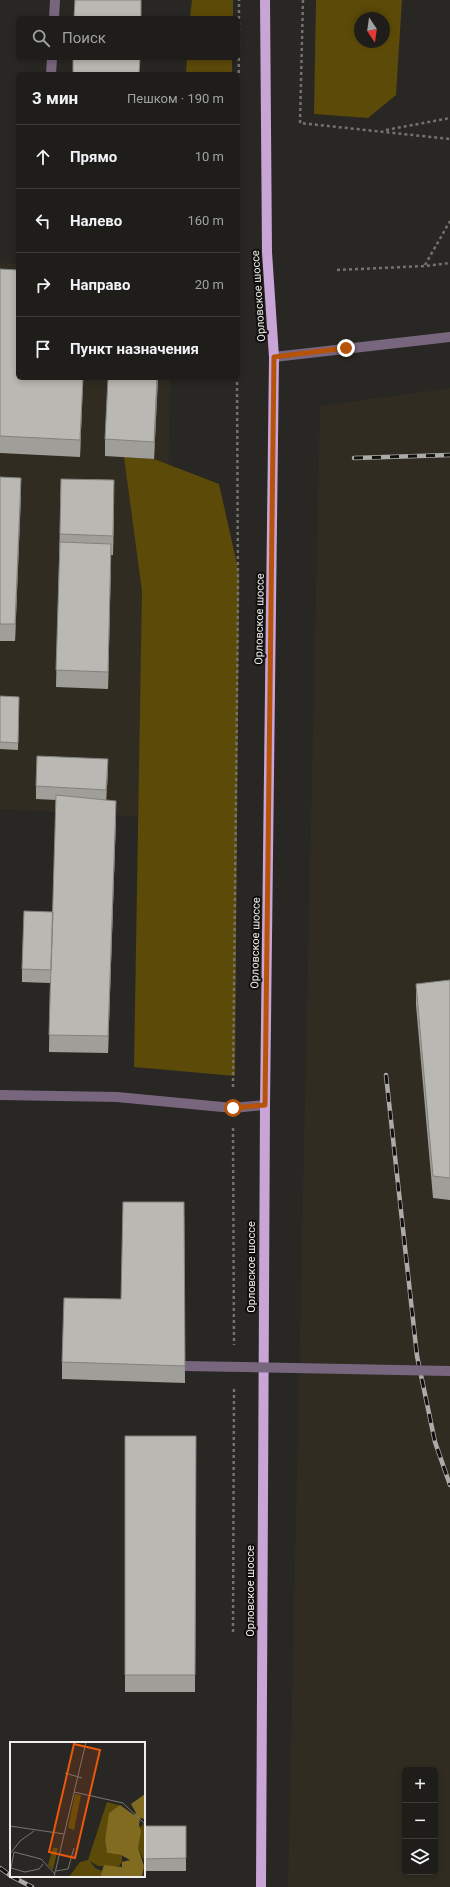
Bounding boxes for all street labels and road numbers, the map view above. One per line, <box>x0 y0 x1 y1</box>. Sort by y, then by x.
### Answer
street label: Орловское шоссе <box>249 250 268 342</box>
street label: Орловское шоссе <box>252 573 267 665</box>
street label: Орловское шоссе <box>248 897 263 989</box>
street label: Орловское шоссе <box>245 1221 258 1313</box>
street label: Орловское шоссе <box>244 1545 257 1637</box>

